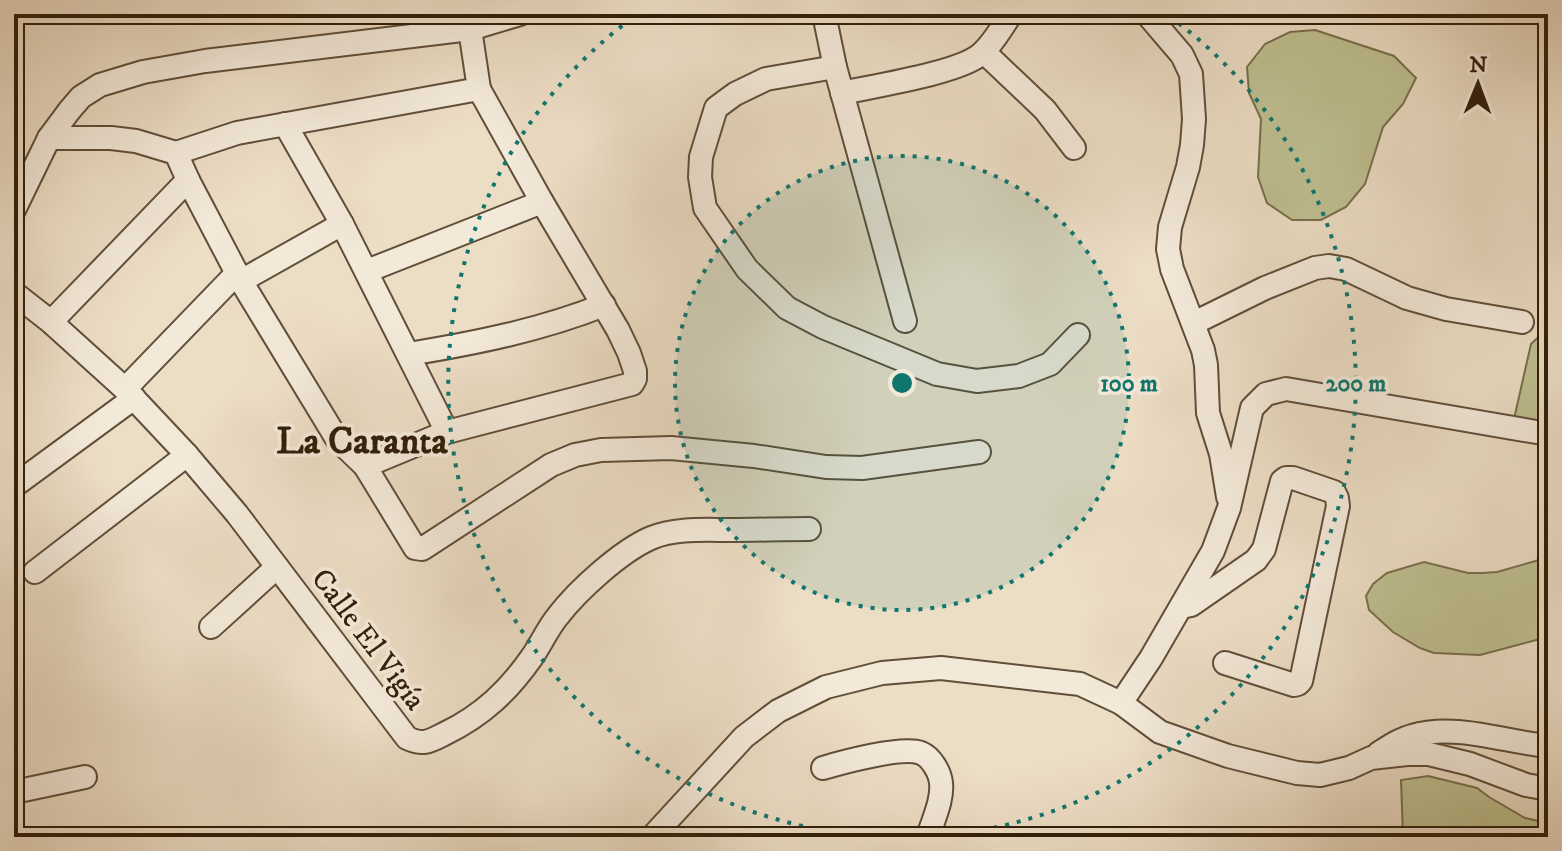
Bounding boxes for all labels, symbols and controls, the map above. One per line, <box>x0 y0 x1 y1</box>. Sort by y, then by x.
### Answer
north arrow <box>1438 44 1518 124</box>
text: N <box>1469 52 1488 79</box>
centre of rings <box>888 369 916 397</box>
text: 100 m <box>1100 369 1158 399</box>
text: 200 m <box>1326 369 1386 399</box>
district label: La Caranta <box>276 418 449 466</box>
street label: Calle El Vigía <box>303 562 433 718</box>

